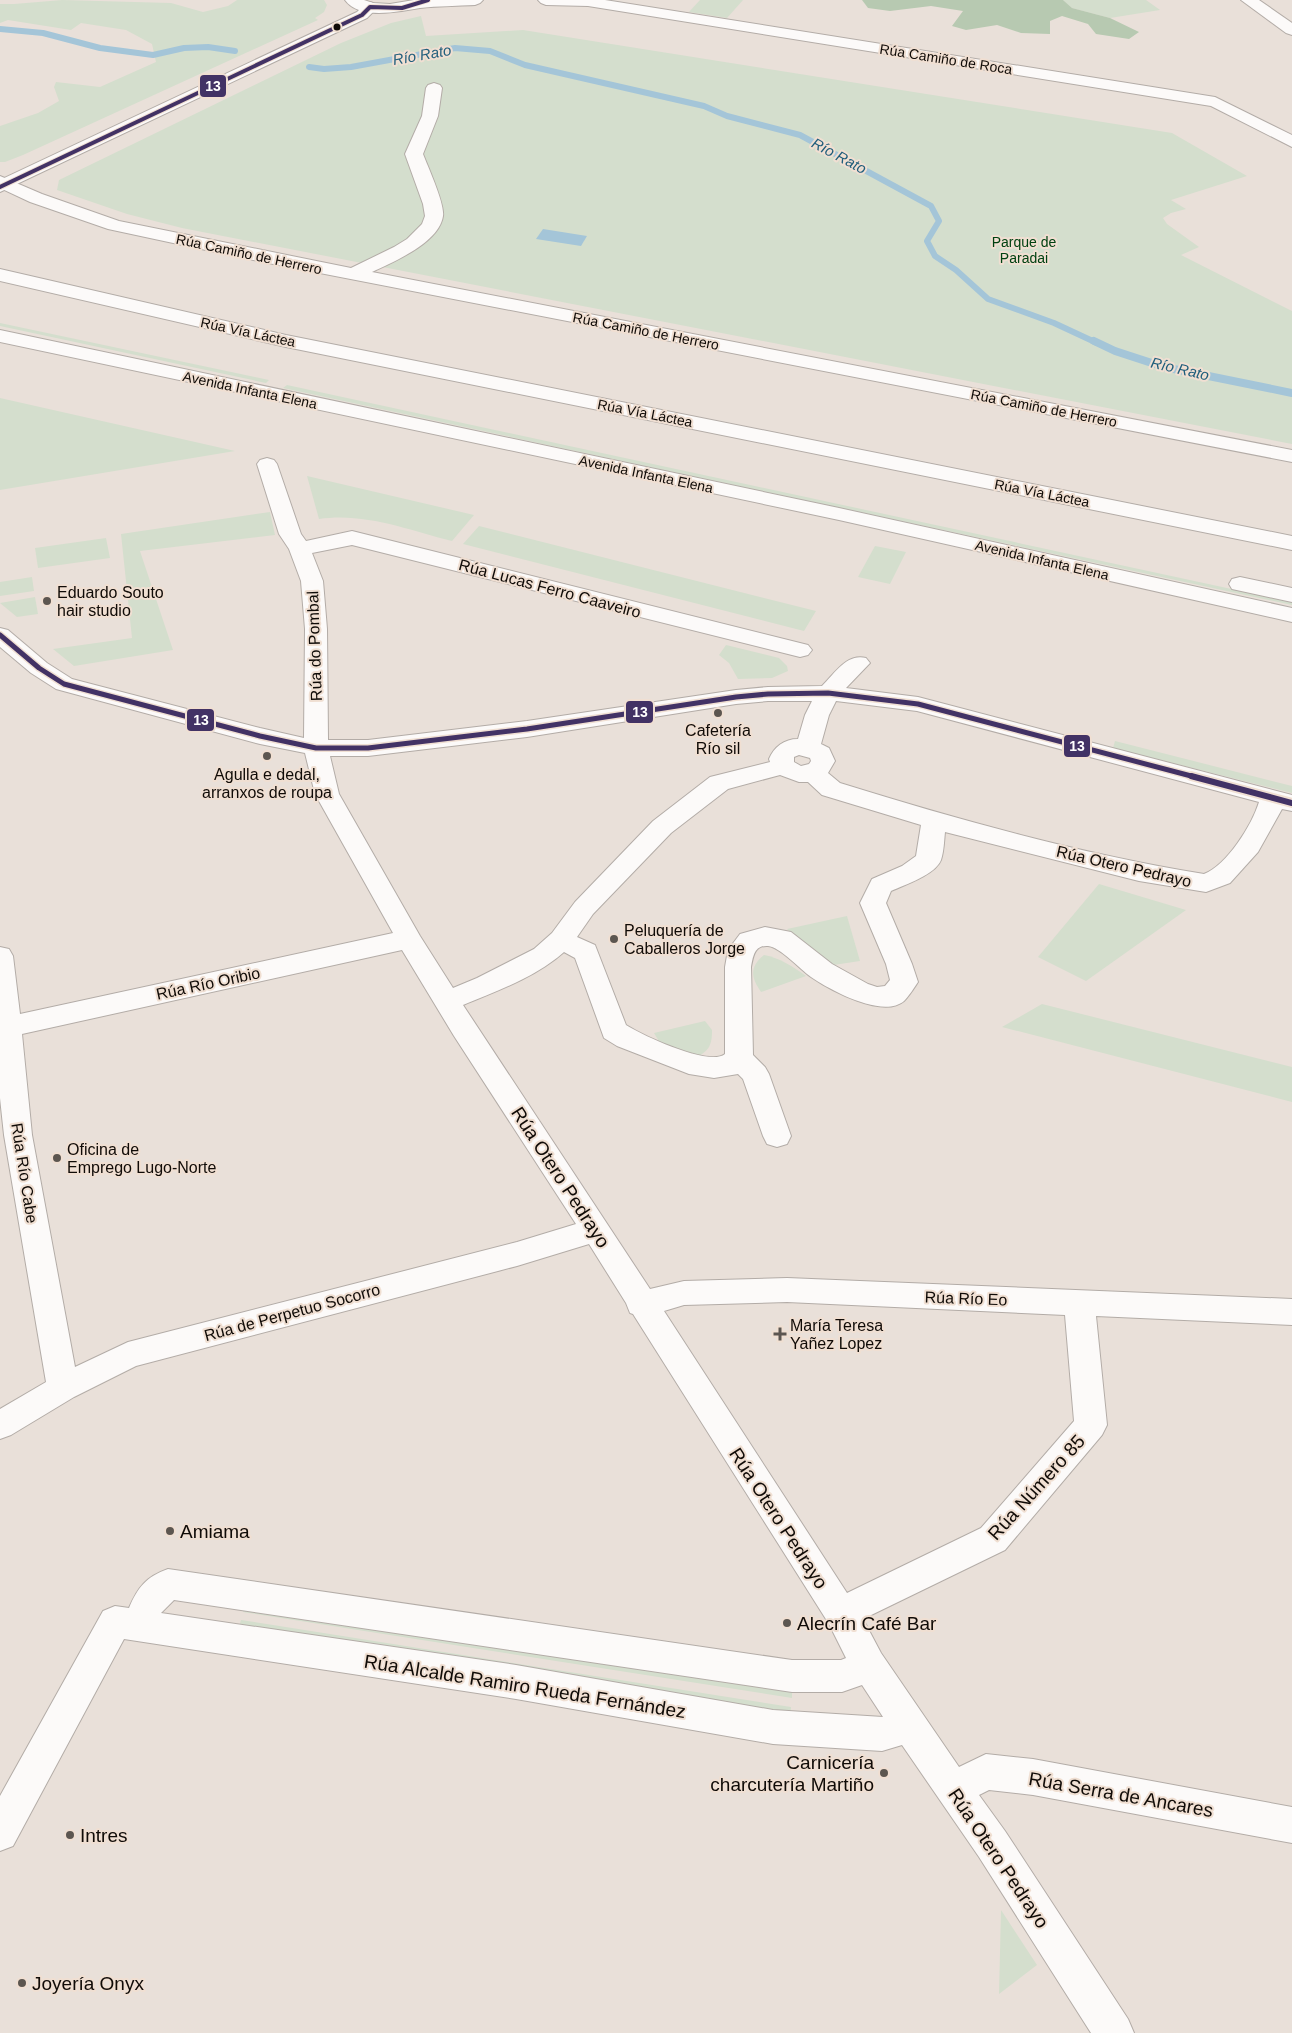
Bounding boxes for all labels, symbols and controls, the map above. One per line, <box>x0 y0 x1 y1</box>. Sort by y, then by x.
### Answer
unlabelled marker <box>332 22 342 32</box>
water label: Río Rato <box>391 41 453 68</box>
street label: Rúa Camiño de Roca <box>879 41 1014 77</box>
line badge: 13 <box>199 74 227 98</box>
text: 13 <box>205 78 221 94</box>
water label: Río Rato <box>809 134 869 177</box>
street label: Rúa Camiño de Herrero <box>175 231 324 277</box>
park label: Parque de Paradai <box>992 234 1057 266</box>
street label: Rúa Camiño de Herrero <box>572 309 721 353</box>
street label: Rúa Vía Láctea <box>199 314 297 350</box>
water label: Río Rato <box>1149 354 1211 383</box>
street label: Avenida Infanta Elena <box>181 368 319 412</box>
street label: Rúa Camiño de Herrero <box>970 386 1119 430</box>
street label: Rúa Vía Láctea <box>596 396 694 430</box>
street label: Avenida Infanta Elena <box>577 452 715 496</box>
street label: Rúa Vía Láctea <box>993 476 1091 510</box>
street label: Avenida Infanta Elena <box>974 537 1111 583</box>
street label: Rúa Lucas Ferro Caaveiro <box>457 556 643 621</box>
place label: Eduardo Souto hair studio <box>57 584 164 619</box>
street label: Rúa do Pombal <box>304 591 325 701</box>
marker: Eduardo Souto hair studio <box>41 595 53 607</box>
line badge: 13 <box>625 700 654 724</box>
text: 13 <box>632 704 648 720</box>
marker: Cafetería Río sil <box>712 707 724 719</box>
line badge: 13 <box>186 708 215 732</box>
text: 13 <box>193 712 209 728</box>
place label: Cafetería Río sil <box>685 722 751 757</box>
line badge: 13 <box>1063 734 1091 758</box>
text: 13 <box>1069 738 1085 754</box>
marker: Agulla e dedal, arranxos de roupa <box>261 750 273 762</box>
place label: Agulla e dedal, arranxos de roupa <box>202 766 332 801</box>
street label: Rúa Otero Pedrayo <box>1055 843 1193 890</box>
place label: Peluquería de Caballeros Jorge <box>624 922 745 957</box>
marker: Peluquería de Caballeros Jorge <box>608 933 620 945</box>
street label: Rúa Río Oribio <box>155 964 262 1003</box>
street label: Rúa Otero Pedrayo <box>507 1103 614 1252</box>
street label: Rúa Río Cabe <box>8 1122 41 1225</box>
place label: Oficina de Emprego Lugo-Norte <box>67 1141 217 1176</box>
marker: Oficina de Emprego Lugo-Norte <box>51 1152 63 1164</box>
street label: Rúa de Perpetuo Socorro <box>202 1281 382 1344</box>
street label: Rúa Río Eo <box>924 1289 1008 1308</box>
place label: María Teresa Yañez Lopez <box>790 1317 883 1352</box>
marker: María Teresa Yañez Lopez <box>774 1328 786 1340</box>
street label: Rúa Número 85 <box>984 1430 1089 1544</box>
street label: Rúa Otero Pedrayo <box>725 1444 832 1593</box>
place label: Amiama <box>180 1521 250 1542</box>
marker: Amiama <box>164 1525 176 1537</box>
place label: Alecrín Café Bar <box>797 1613 937 1634</box>
marker: Alecrín Café Bar <box>781 1617 793 1629</box>
street label: Rúa Alcalde Ramiro Rueda Fernández <box>363 1651 687 1722</box>
place label: Carnicería charcutería Martiño <box>710 1752 874 1795</box>
marker: Carnicería charcutería Martiño <box>878 1767 890 1779</box>
street label: Rúa Serra de Ancares <box>1027 1768 1215 1821</box>
street label: Rúa Otero Pedrayo <box>944 1785 1053 1932</box>
place label: Intres <box>80 1825 128 1846</box>
marker: Intres <box>64 1829 76 1841</box>
place label: Joyería Onyx <box>32 1973 144 1994</box>
marker: Joyería Onyx <box>16 1977 28 1989</box>

